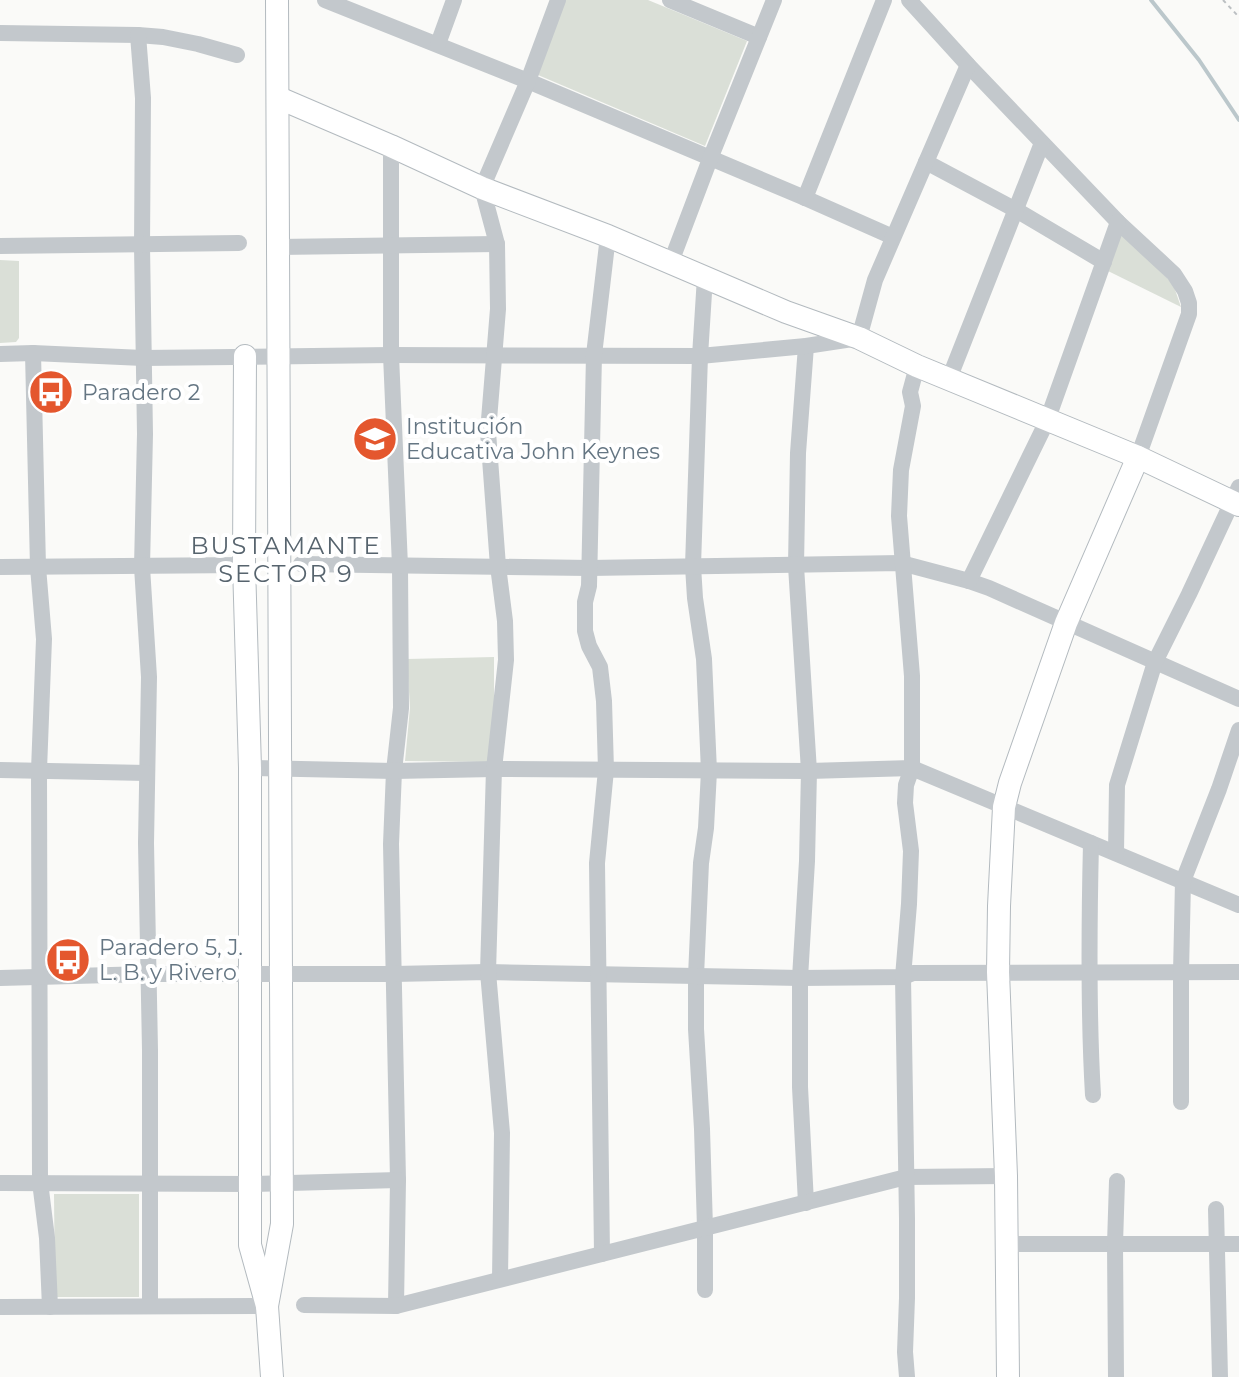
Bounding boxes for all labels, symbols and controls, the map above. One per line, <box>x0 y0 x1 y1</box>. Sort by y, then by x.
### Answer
bus stop icon: Paradero 2 <box>27 368 75 416</box>
place label: Paradero 2 <box>82 379 200 406</box>
place label: Institución Educativa John Keynes <box>406 413 660 465</box>
school or university icon: Institución Educativa John Keynes <box>351 415 399 463</box>
district label: BUSTAMANTE SECTOR 9 <box>190 531 382 588</box>
place label: Paradero 5, J. L. B. y Rivero <box>99 934 243 986</box>
bus stop icon: Paradero 5, J. L. B. y Rivero <box>44 936 92 984</box>

